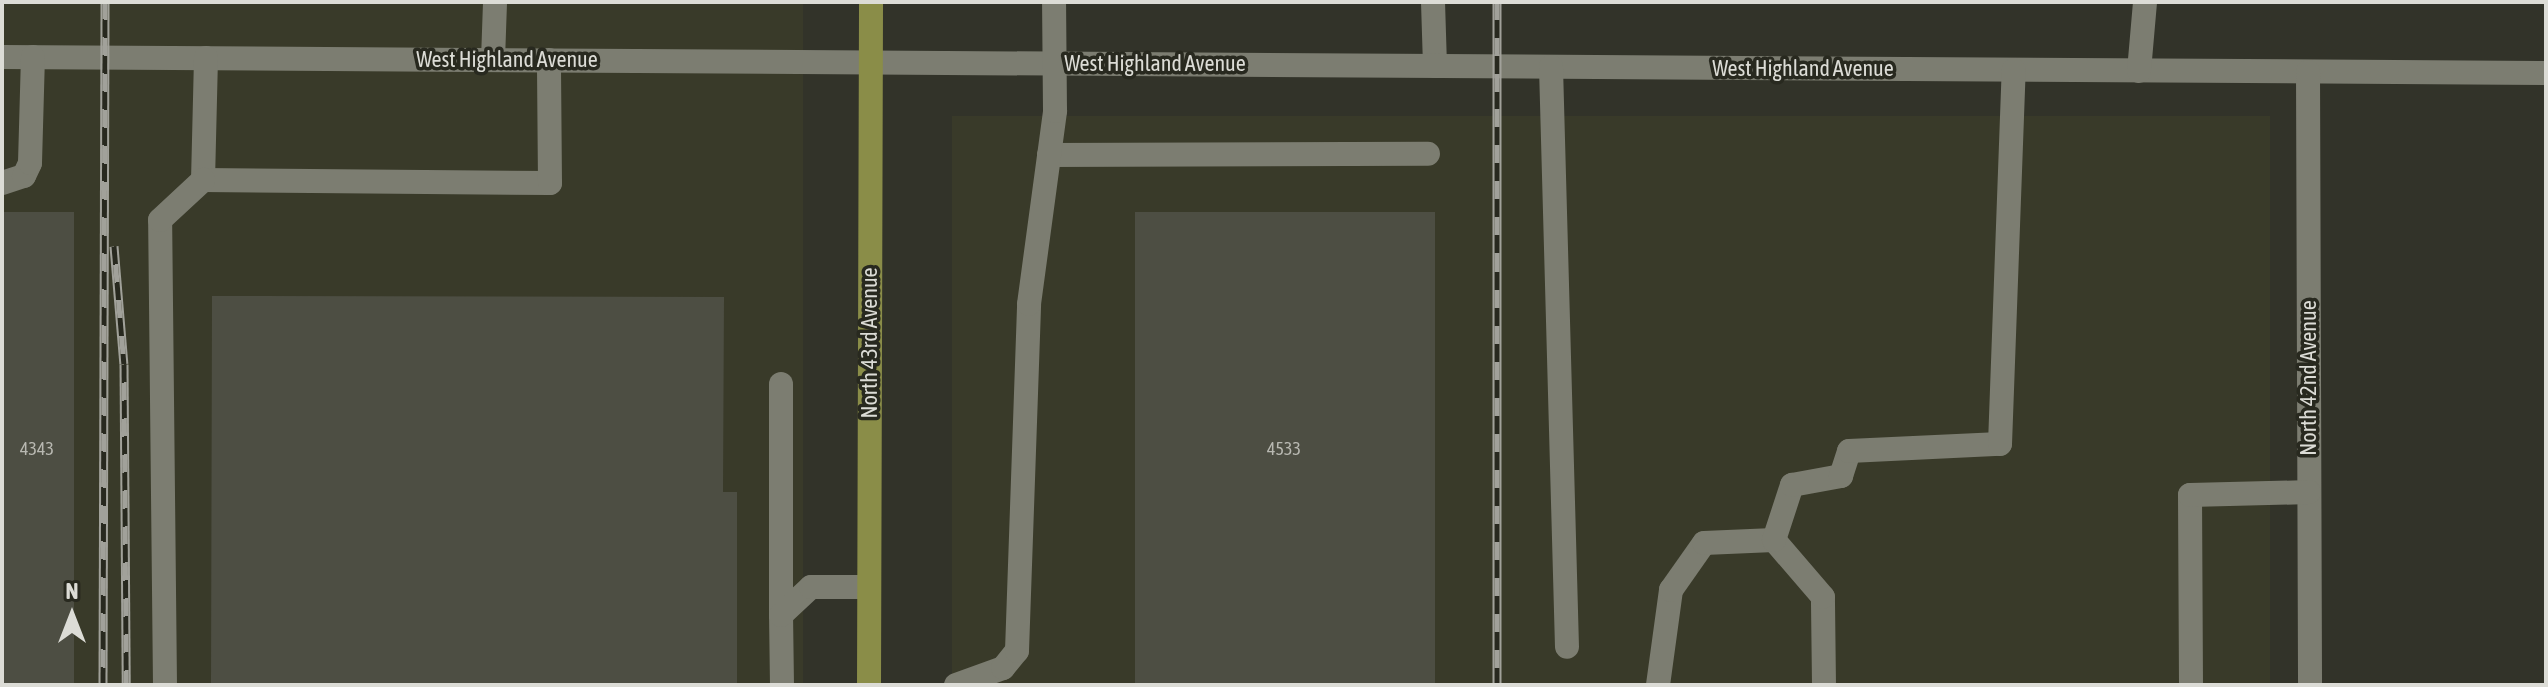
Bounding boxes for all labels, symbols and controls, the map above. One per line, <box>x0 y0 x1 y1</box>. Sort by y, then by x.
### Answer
street label: West Highland Avenue <box>416 47 598 73</box>
street label: West Highland Avenue <box>1064 51 1246 77</box>
street label: West Highland Avenue <box>1712 56 1894 82</box>
street label: North 43rd Avenue <box>857 267 883 419</box>
street label: North 42nd Avenue <box>2296 300 2322 456</box>
house number: 4343 <box>20 438 54 460</box>
house number: 4533 <box>1267 438 1301 460</box>
north arrow <box>32 575 112 655</box>
text: N <box>66 578 78 604</box>

